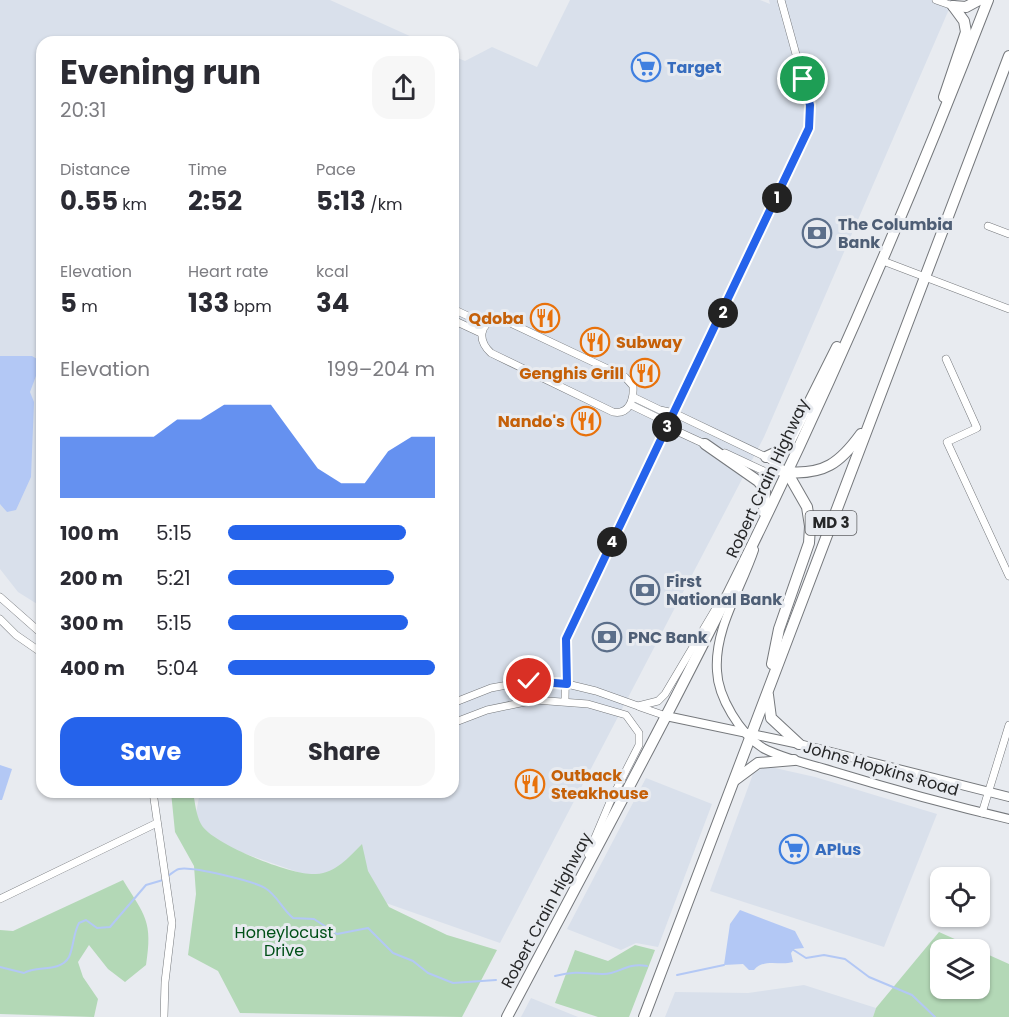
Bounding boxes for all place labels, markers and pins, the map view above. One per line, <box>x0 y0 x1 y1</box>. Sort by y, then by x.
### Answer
supermarket icon: Target <box>630 51 662 83</box>
pin <box>777 53 828 104</box>
place label: Target <box>667 56 721 79</box>
pin: 1 <box>762 183 792 213</box>
place label: The Columbia Bank <box>838 213 953 254</box>
bank icon: The Columbia Bank <box>801 217 833 249</box>
pin: 2 <box>708 298 738 328</box>
restaurant icon: Qdoba <box>529 302 561 334</box>
place label: Qdoba <box>469 307 524 330</box>
restaurant icon: Subway <box>579 326 611 358</box>
place label: Subway <box>616 331 683 354</box>
restaurant icon: Genghis Grill <box>629 357 661 389</box>
place label: Genghis Grill <box>519 362 624 385</box>
restaurant icon: Nando's <box>570 405 602 437</box>
place label: Nando's <box>498 410 565 433</box>
pin: 3 <box>652 412 682 442</box>
pin: 4 <box>597 527 627 557</box>
place label: First National Bank <box>666 570 782 611</box>
bank icon: First National Bank <box>629 574 661 606</box>
bank icon: PNC Bank <box>591 621 623 653</box>
place label: PNC Bank <box>628 626 708 649</box>
pin <box>503 655 554 706</box>
place label: Outback Steakhouse <box>551 764 649 805</box>
restaurant icon: Outback Steakhouse <box>514 768 546 800</box>
supermarket icon: APlus <box>778 833 810 865</box>
place label: APlus <box>815 838 861 861</box>

